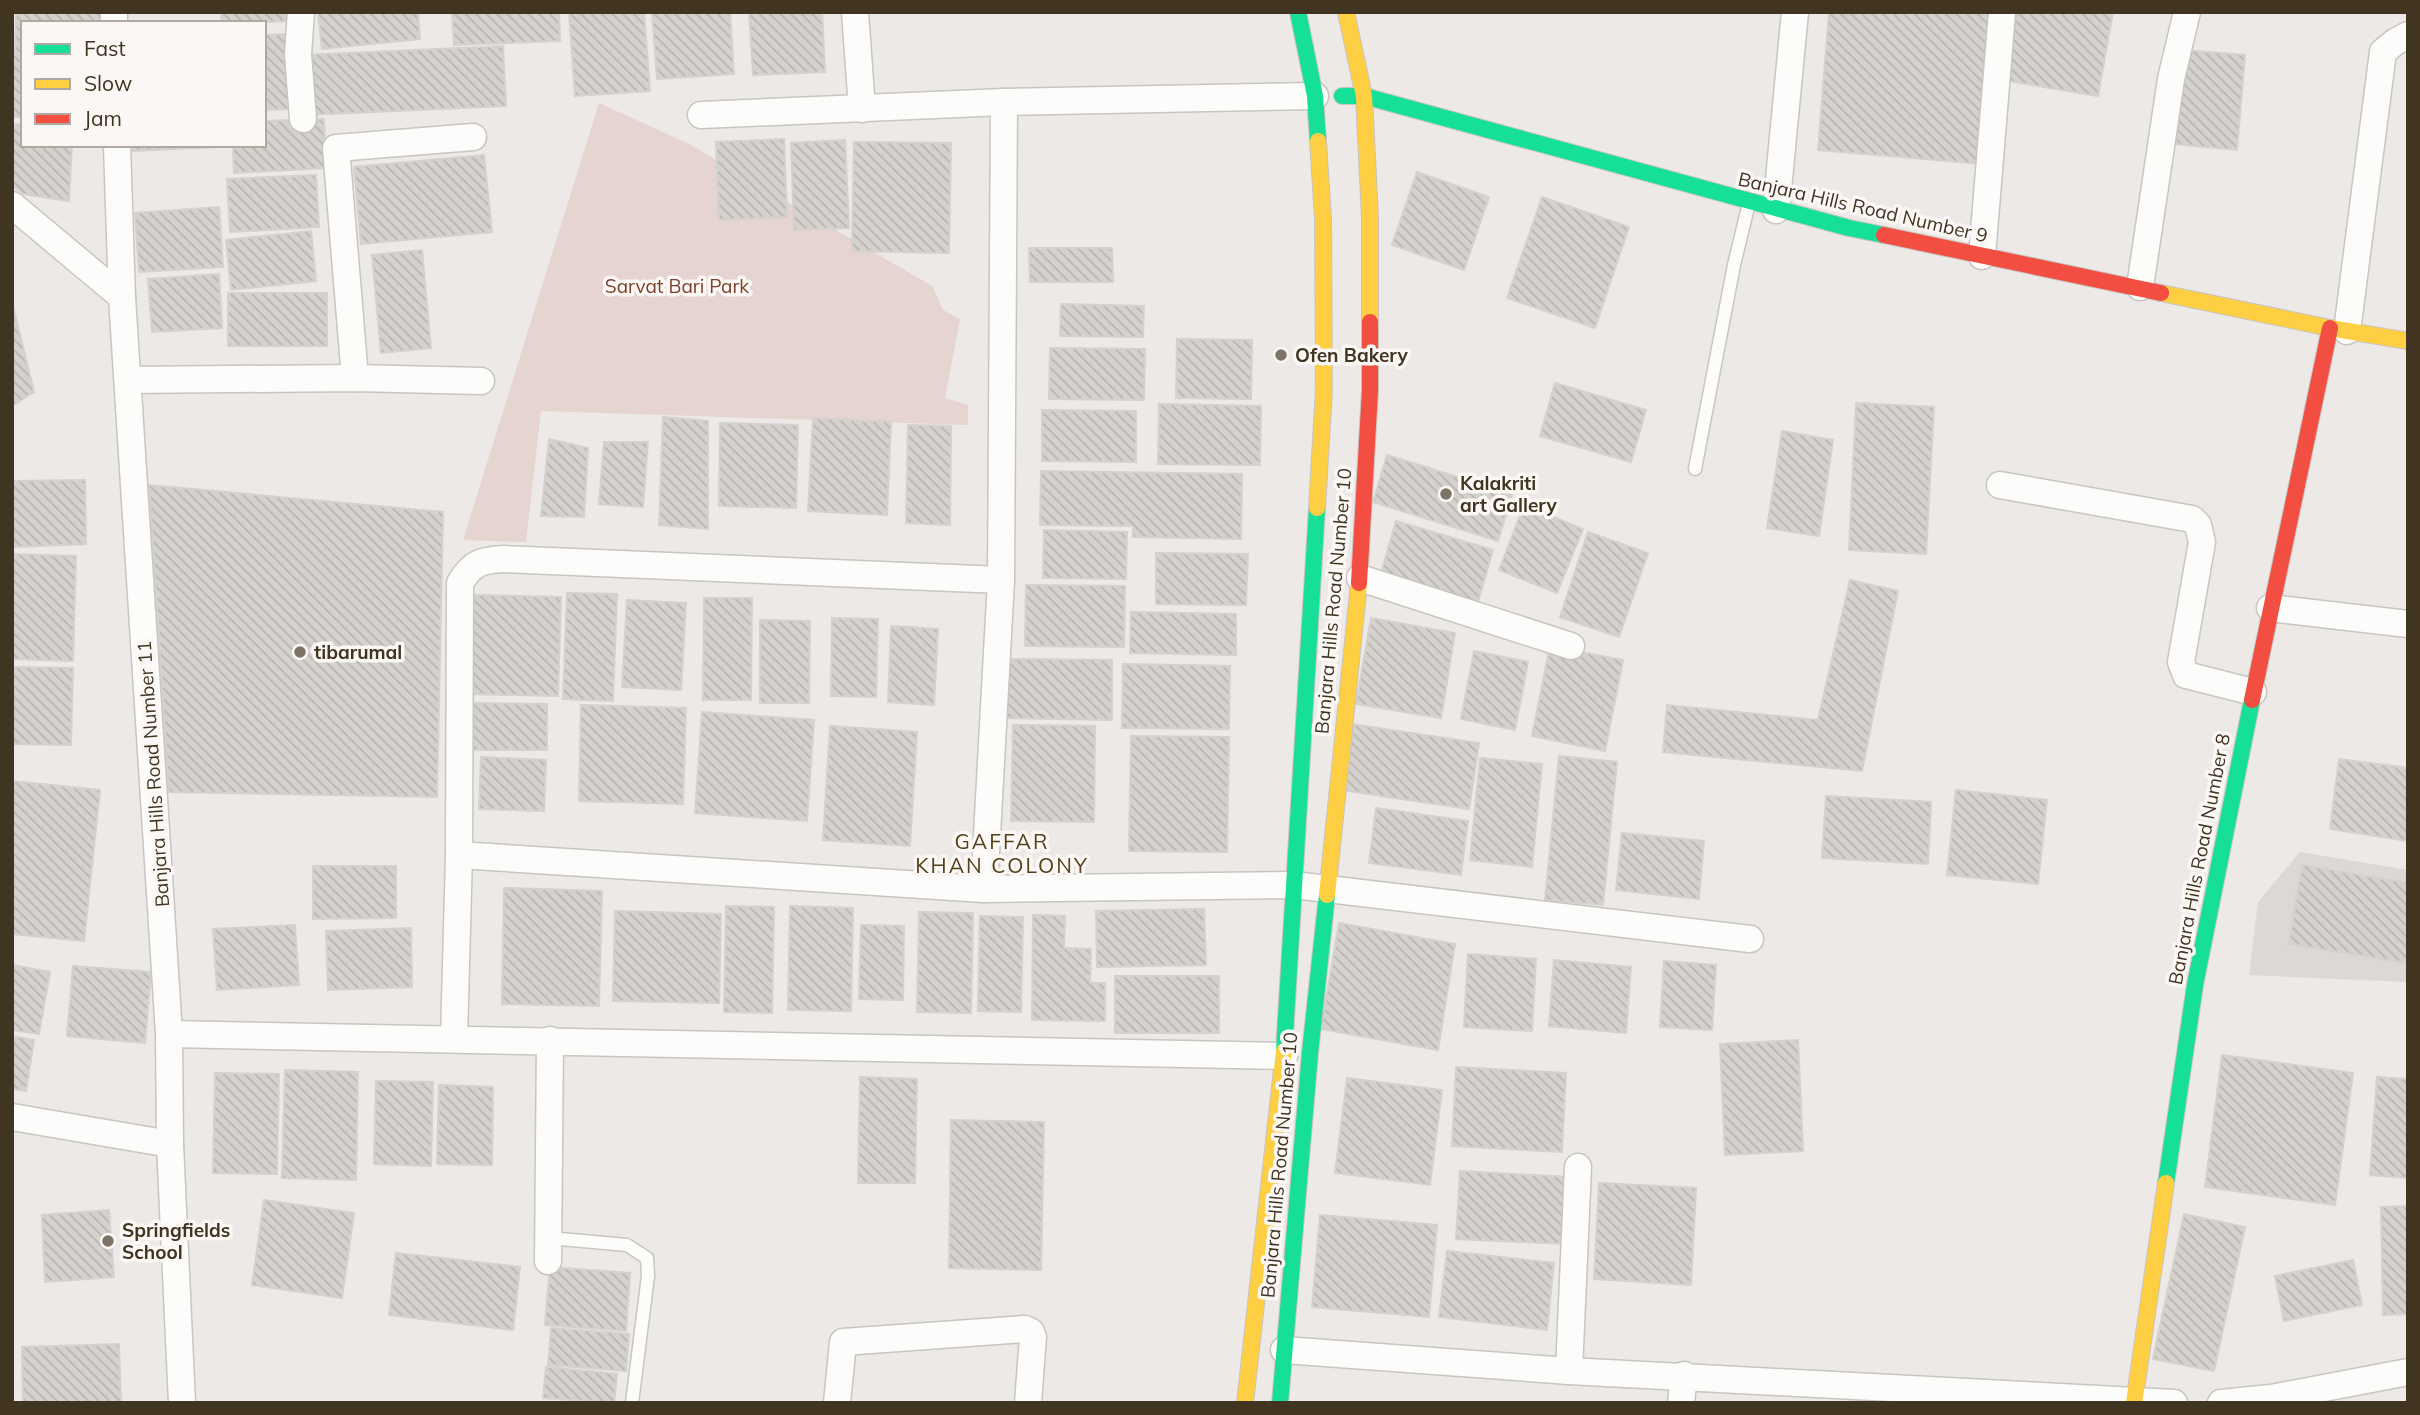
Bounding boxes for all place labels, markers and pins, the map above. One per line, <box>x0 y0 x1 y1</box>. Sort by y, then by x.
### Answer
place label: Ofen Bakery <box>1295 343 1408 367</box>
marker: Ofen Bakery <box>1273 347 1289 363</box>
place label: Kalakriti art Gallery <box>1460 471 1557 517</box>
marker: Kalakriti art Gallery <box>1438 486 1454 502</box>
place label: tibarumal <box>314 640 402 664</box>
marker: tibarumal <box>292 644 308 660</box>
place label: Springfields School <box>122 1218 230 1264</box>
marker: Springfields School <box>100 1233 116 1249</box>

